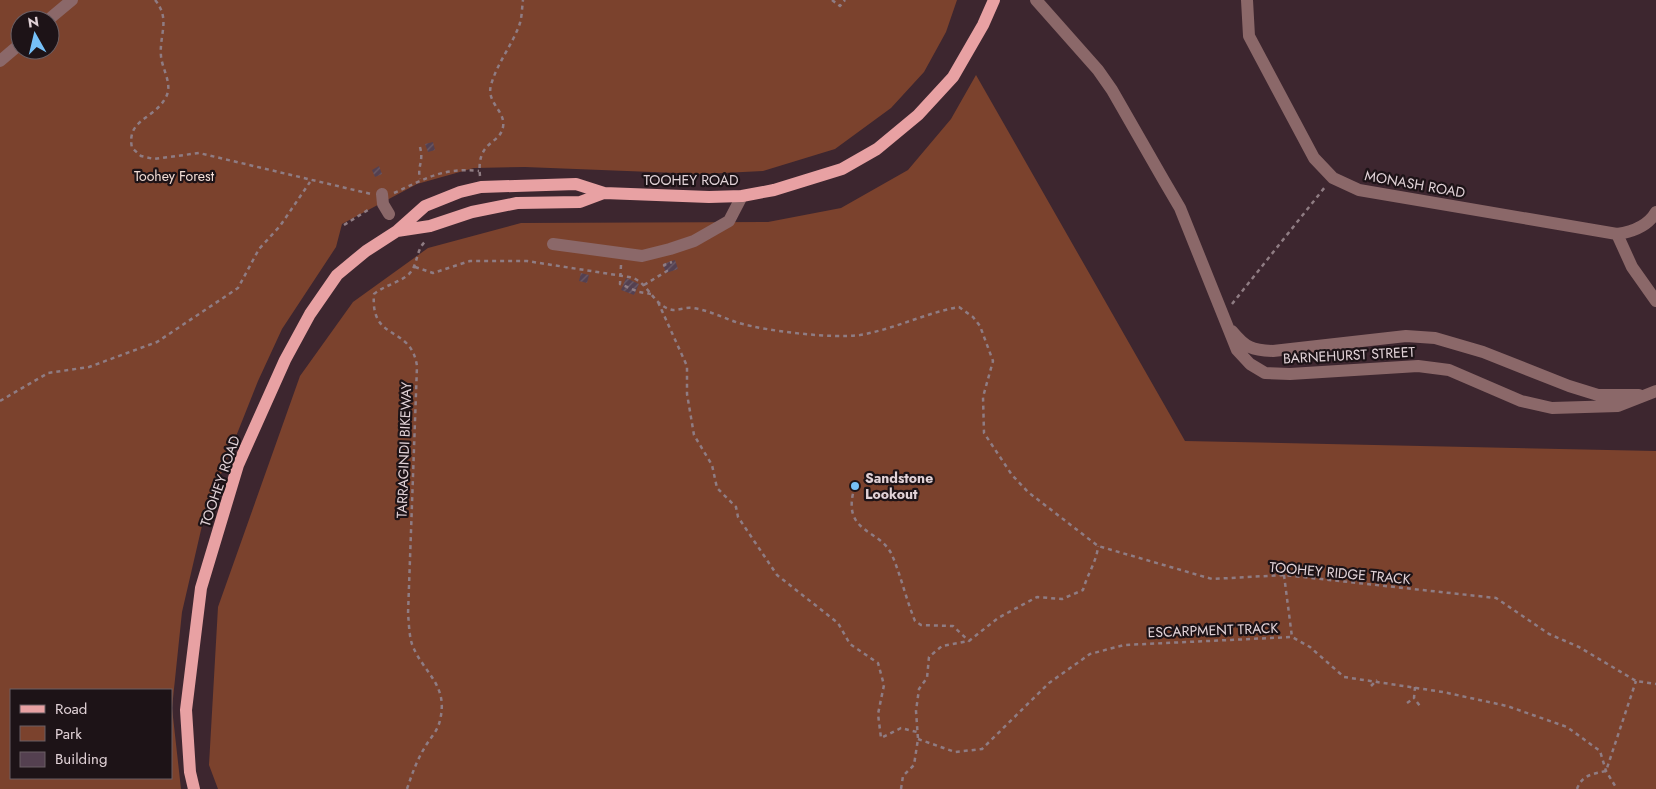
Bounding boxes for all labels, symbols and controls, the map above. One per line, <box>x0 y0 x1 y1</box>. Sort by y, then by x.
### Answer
north arrow <box>10 10 60 60</box>
text: N <box>26 11 40 33</box>
street label: MONASH ROAD <box>1363 165 1467 203</box>
park label: Toohey Forest <box>134 166 215 186</box>
street label: TOOHEY ROAD <box>644 170 738 190</box>
street label: BARNEHURST STREET <box>1282 342 1416 368</box>
street label: TARRAGINDI BIKEWAY <box>392 381 416 519</box>
street label: TOOHEY ROAD <box>195 433 245 529</box>
place label: Sandstone Lookout <box>865 468 933 504</box>
marker: Sandstone Lookout <box>849 480 861 492</box>
street label: TOOHEY RIDGE TRACK <box>1268 557 1412 589</box>
street label: ESCARPMENT TRACK <box>1147 618 1279 642</box>
legend <box>10 689 172 779</box>
text: Road <box>55 698 87 720</box>
text: Park <box>55 723 82 745</box>
text: Building <box>55 748 107 770</box>

